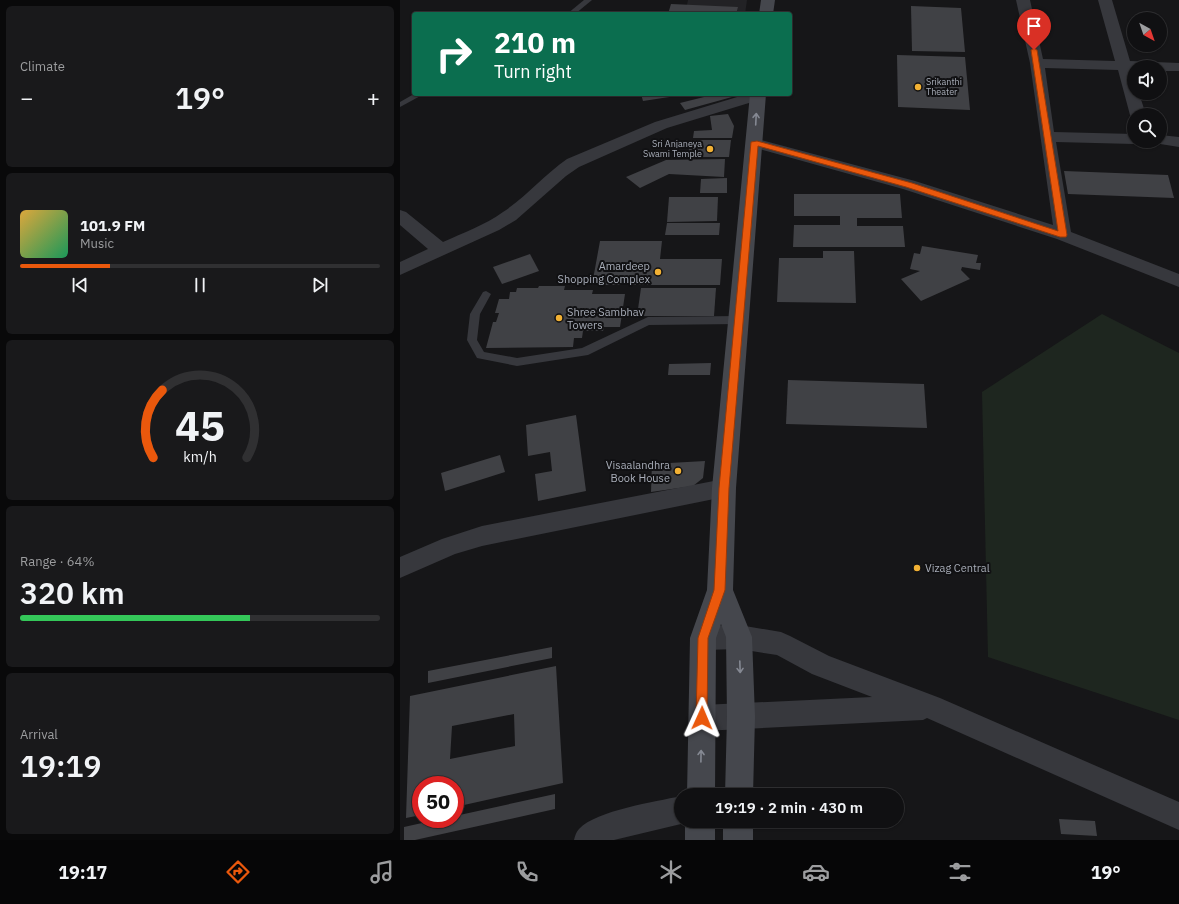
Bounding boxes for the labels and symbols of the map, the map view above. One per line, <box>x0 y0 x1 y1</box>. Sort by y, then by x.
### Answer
pin <box>1017 9 1051 50</box>
north arrow <box>1127 12 1167 52</box>
place label: Srikanthi Theater <box>926 76 962 97</box>
marker: Srikanthi Theater <box>913 82 923 92</box>
one-way arrow <box>752 113 760 126</box>
place label: Sri Anjaneya Swami Temple <box>643 138 702 159</box>
marker: Sri Anjaneya Swami Temple <box>705 144 715 154</box>
place label: Amardeep Shopping Complex <box>558 259 650 286</box>
marker: Amardeep Shopping Complex <box>653 267 663 277</box>
place label: Shree Sambhav Towers <box>567 305 645 332</box>
marker: Shree Sambhav Towers <box>554 313 564 323</box>
place label: Visaalandhra Book House <box>606 458 670 485</box>
marker: Visaalandhra Book House <box>673 466 683 476</box>
place label: Vizag Central <box>925 561 990 575</box>
marker: Vizag Central <box>912 563 922 573</box>
one-way arrow <box>736 660 744 673</box>
position arrow <box>681 697 723 739</box>
one-way arrow <box>697 750 705 763</box>
speed limit sign: 50 <box>412 776 464 828</box>

